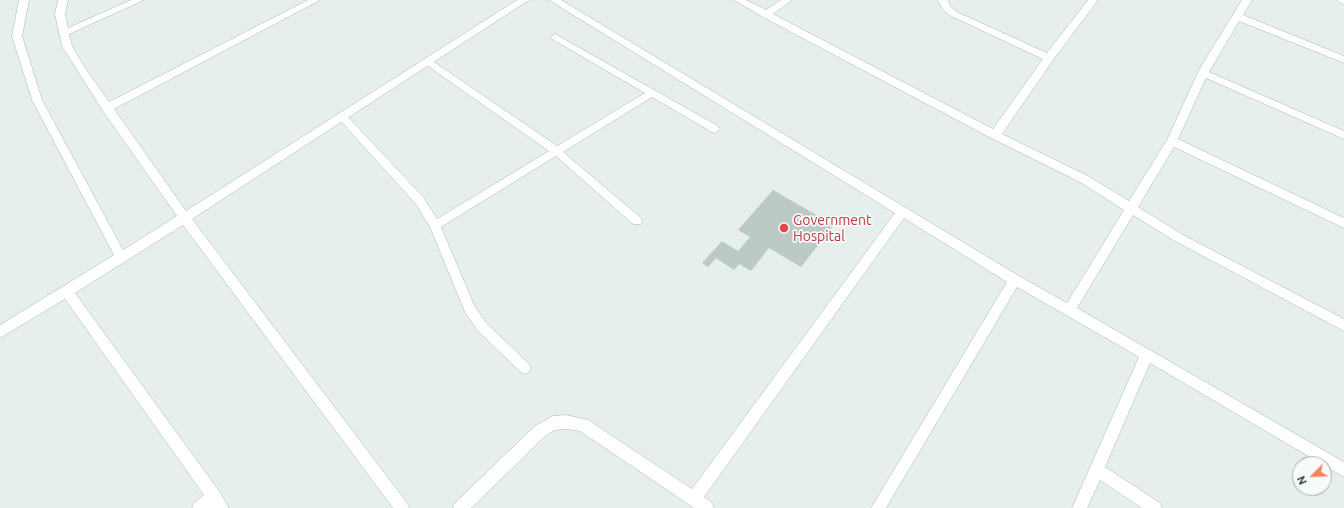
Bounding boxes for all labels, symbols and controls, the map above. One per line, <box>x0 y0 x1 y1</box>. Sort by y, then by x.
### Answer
place label: Government Hospital <box>793 212 872 244</box>
marker: Government Hospital <box>778 222 790 234</box>
north arrow <box>1292 456 1332 496</box>
text: N <box>1295 474 1309 487</box>

